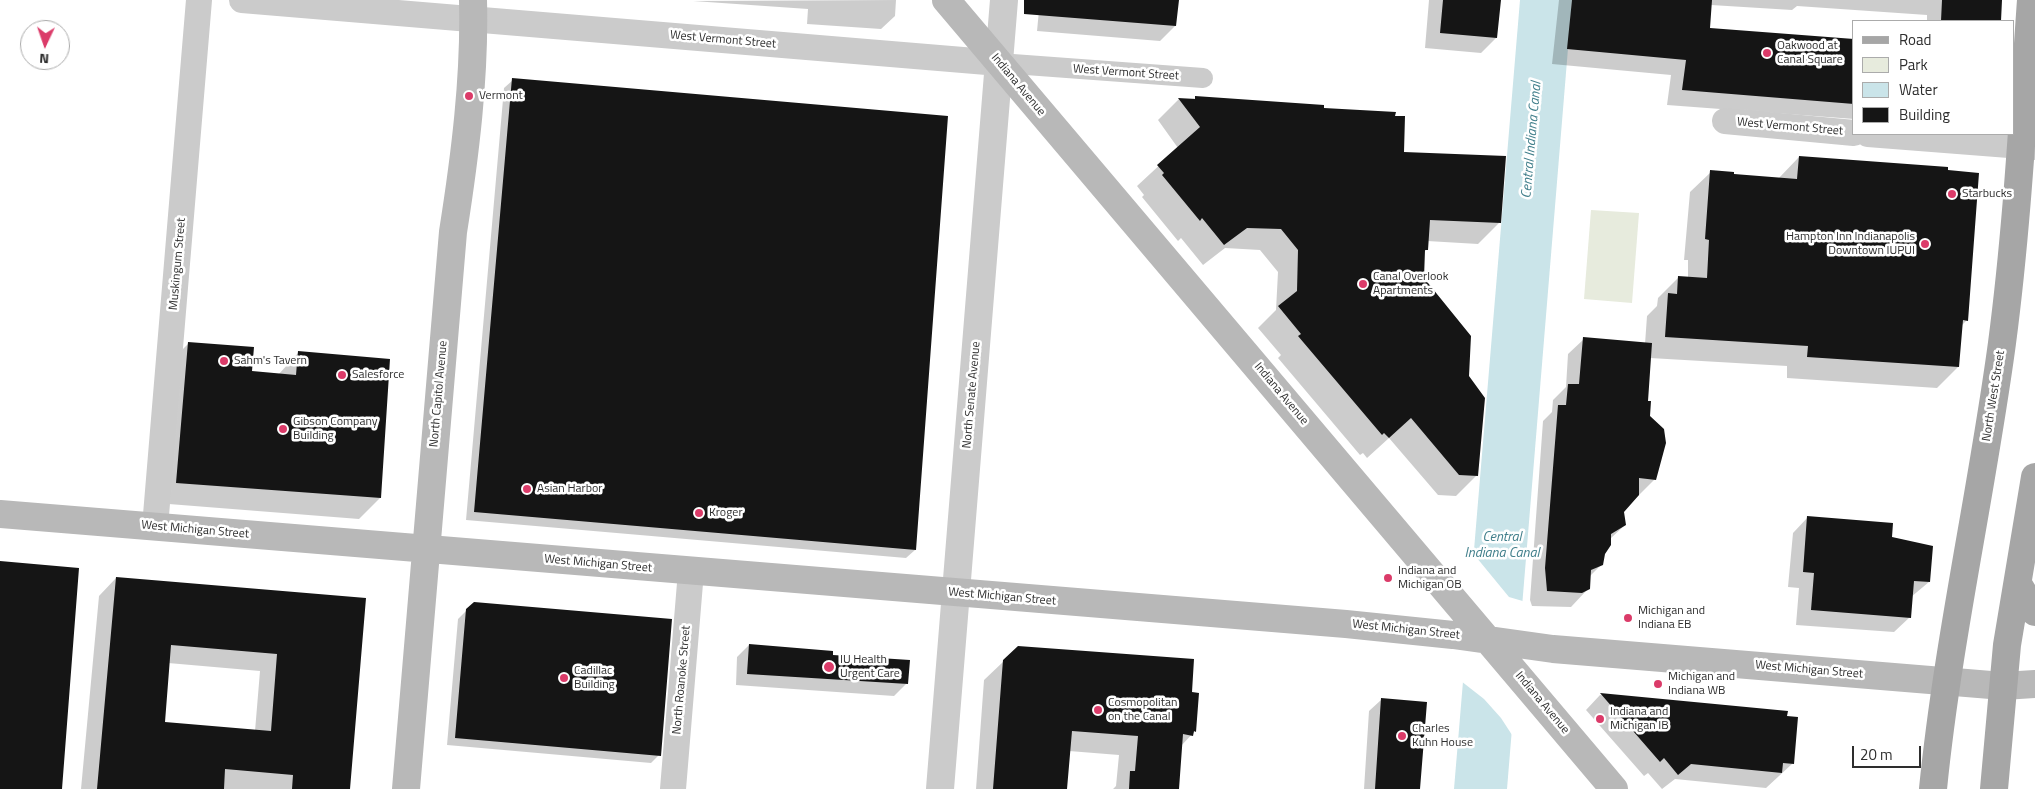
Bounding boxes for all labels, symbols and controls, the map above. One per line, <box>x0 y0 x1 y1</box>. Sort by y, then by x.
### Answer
north arrow <box>20 20 70 70</box>
legend <box>1852 20 2015 135</box>
street label: West Vermont Street <box>669 28 777 52</box>
text: Road <box>1899 28 1931 51</box>
place label: Oakwood at Canal Square <box>1777 39 1843 67</box>
marker: Oakwood at Canal Square <box>1761 47 1773 59</box>
text: N <box>39 49 50 70</box>
street label: Indiana Avenue <box>988 51 1048 119</box>
text: Park <box>1899 53 1928 76</box>
street label: West Vermont Street <box>1072 62 1180 84</box>
text: Water <box>1899 78 1938 101</box>
water label: Central Indiana Canal <box>1519 81 1545 199</box>
place label: Vermont <box>479 89 523 103</box>
marker: Vermont <box>463 90 475 102</box>
text: Building <box>1899 103 1950 126</box>
street label: West Vermont Street <box>1736 115 1844 139</box>
place label: Starbucks <box>1962 187 2012 201</box>
marker: Starbucks <box>1946 188 1958 200</box>
street label: Muskingum Street <box>167 217 189 311</box>
place label: Hampton Inn Indianapolis Downtown IUPUI <box>1786 230 1915 258</box>
marker: Hampton Inn Indianapolis Downtown IUPUI <box>1919 238 1931 250</box>
place label: Canal Overlook Apartments <box>1373 270 1448 298</box>
marker: Canal Overlook Apartments <box>1357 278 1369 290</box>
street label: North Capitol Avenue <box>427 340 451 448</box>
street label: North Senate Avenue <box>960 341 984 449</box>
street label: North West Street <box>1980 350 2008 442</box>
place label: Sahm's Tavern <box>234 354 307 368</box>
marker: Sahm's Tavern <box>218 355 230 367</box>
street label: Indiana Avenue <box>1251 360 1311 428</box>
place label: Salesforce <box>352 368 404 382</box>
marker: Salesforce <box>336 369 348 381</box>
place label: Gibson Company Building <box>293 415 378 443</box>
marker: Gibson Company Building <box>277 423 289 435</box>
place label: Asian Harbor <box>537 482 603 496</box>
marker: Asian Harbor <box>521 483 533 495</box>
place label: Kroger <box>709 506 743 520</box>
marker: Kroger <box>693 507 705 519</box>
street label: West Michigan Street <box>141 518 249 542</box>
water label: Central Indiana Canal <box>1464 530 1540 562</box>
street label: West Michigan Street <box>544 552 652 576</box>
place label: Indiana and Michigan OB <box>1398 564 1462 592</box>
marker: Indiana and Michigan OB <box>1382 572 1394 584</box>
street label: West Michigan Street <box>948 585 1056 609</box>
place label: Michigan and Indiana EB <box>1638 604 1705 632</box>
marker: Michigan and Indiana EB <box>1622 612 1634 624</box>
street label: West Michigan Street <box>1351 617 1461 643</box>
street label: North Roanoke Street <box>670 625 694 735</box>
place label: IU Health Urgent Care <box>840 653 900 681</box>
street label: West Michigan Street <box>1755 658 1863 682</box>
marker: IU Health Urgent Care <box>822 660 836 674</box>
place label: Cadillac Building <box>574 664 615 692</box>
street label: Indiana Avenue <box>1512 669 1572 737</box>
place label: Michigan and Indiana WB <box>1668 670 1735 698</box>
marker: Cadillac Building <box>558 672 570 684</box>
marker: Michigan and Indiana WB <box>1652 678 1664 690</box>
place label: Cosmopolitan on the Canal <box>1108 696 1177 724</box>
marker: Cosmopolitan on the Canal <box>1092 704 1104 716</box>
place label: Indiana and Michigan IB <box>1610 705 1669 733</box>
marker: Indiana and Michigan IB <box>1594 713 1606 725</box>
place label: Charles Kuhn House <box>1412 722 1473 750</box>
marker: Charles Kuhn House <box>1396 730 1408 742</box>
scale bar <box>1855 736 1924 768</box>
text: 20 m <box>1860 743 1893 766</box>

